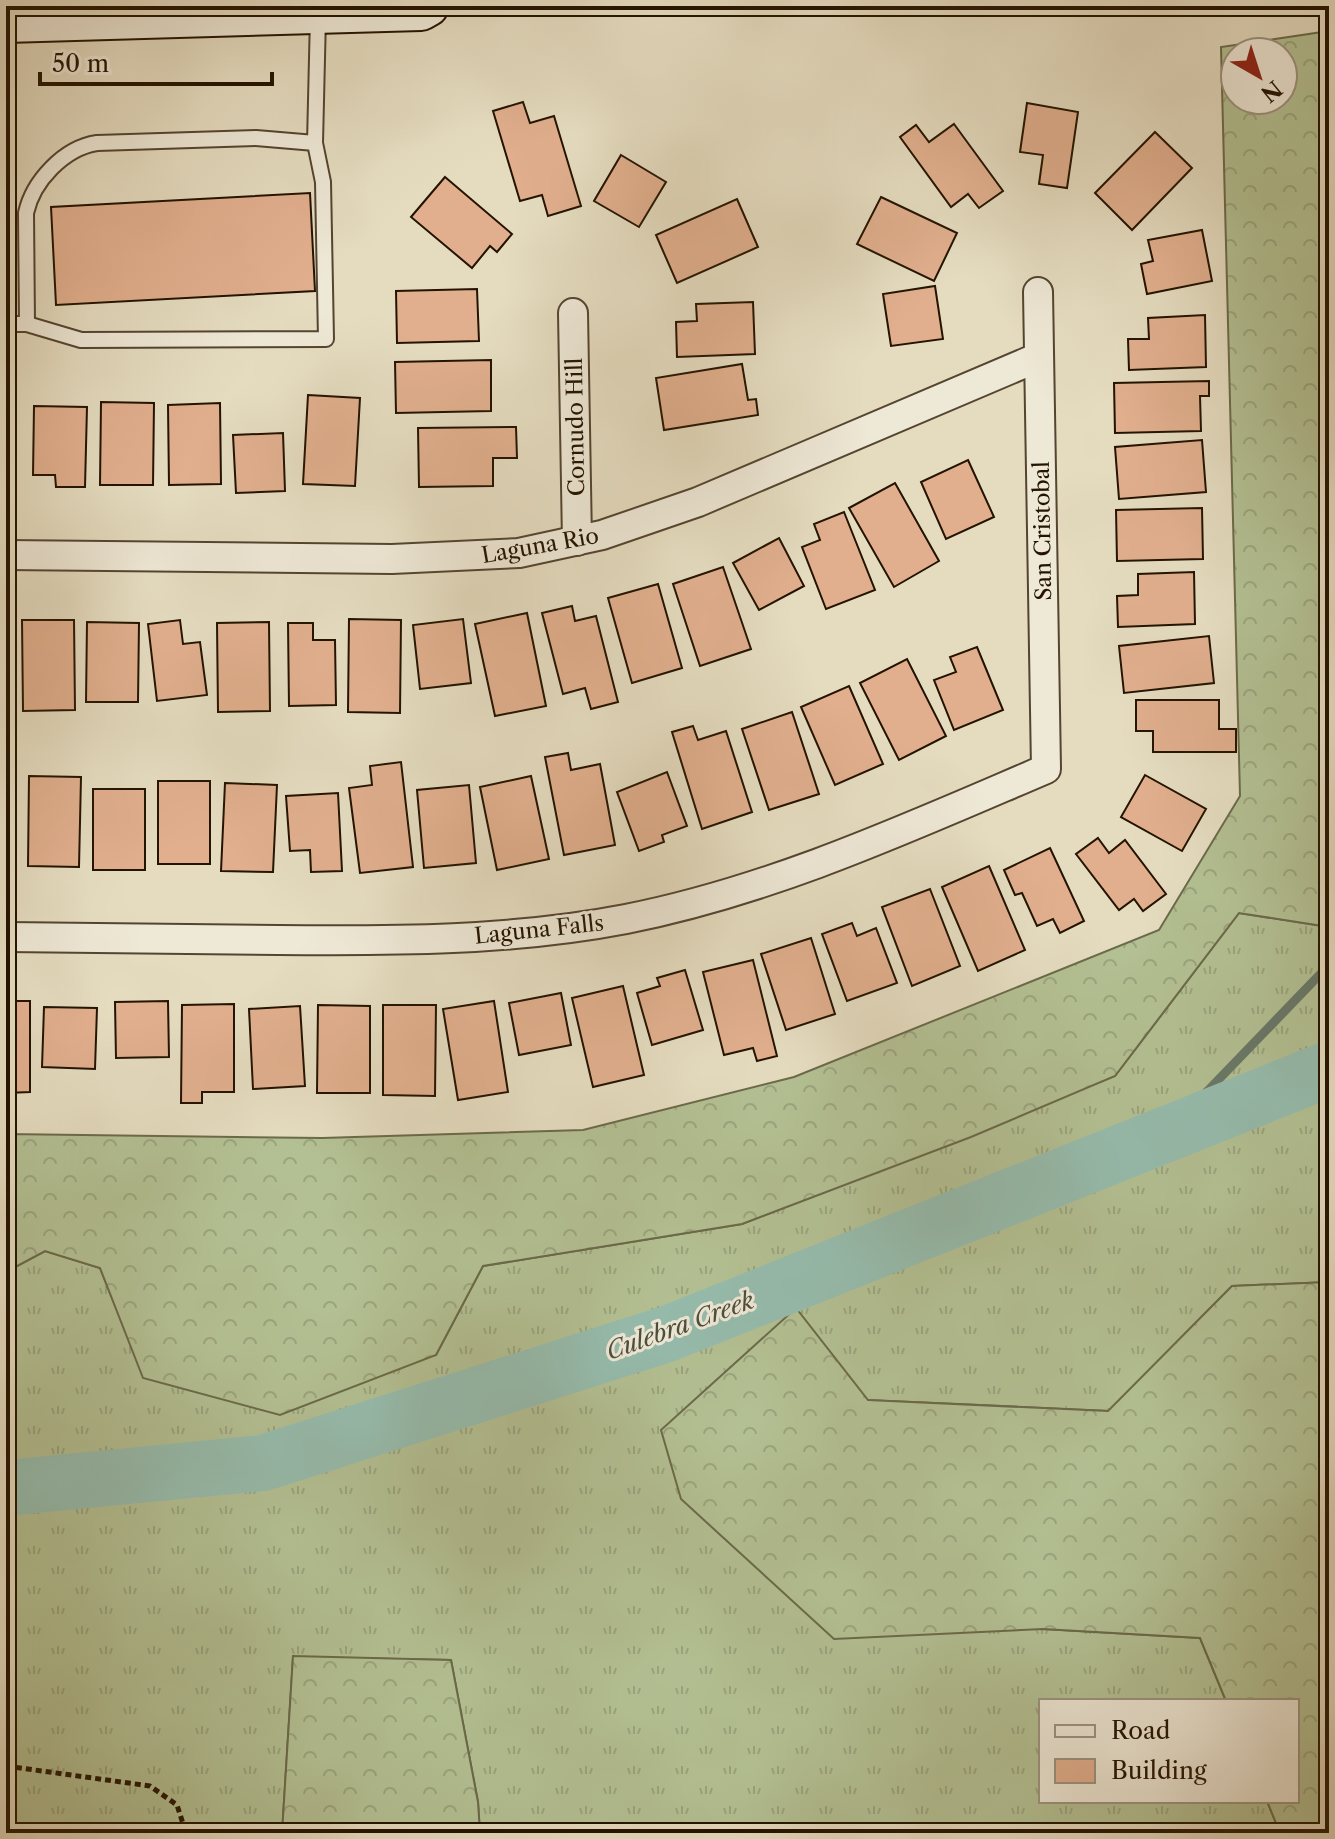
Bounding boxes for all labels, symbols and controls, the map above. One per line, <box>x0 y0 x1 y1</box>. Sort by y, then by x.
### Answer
scale bar <box>40 36 272 86</box>
north arrow <box>1219 36 1299 116</box>
text: 50 m <box>52 49 109 78</box>
text: N <box>1255 75 1287 108</box>
street label: Cornudo Hill <box>561 357 590 496</box>
street label: San Cristobal <box>1028 461 1057 601</box>
street label: Laguna Rio <box>479 522 601 569</box>
street label: Laguna Falls <box>473 909 605 950</box>
water label: Culebra Creek <box>602 1285 758 1366</box>
legend <box>1039 1699 1299 1803</box>
text: Road <box>1111 1716 1171 1745</box>
text: Building <box>1111 1756 1207 1785</box>

